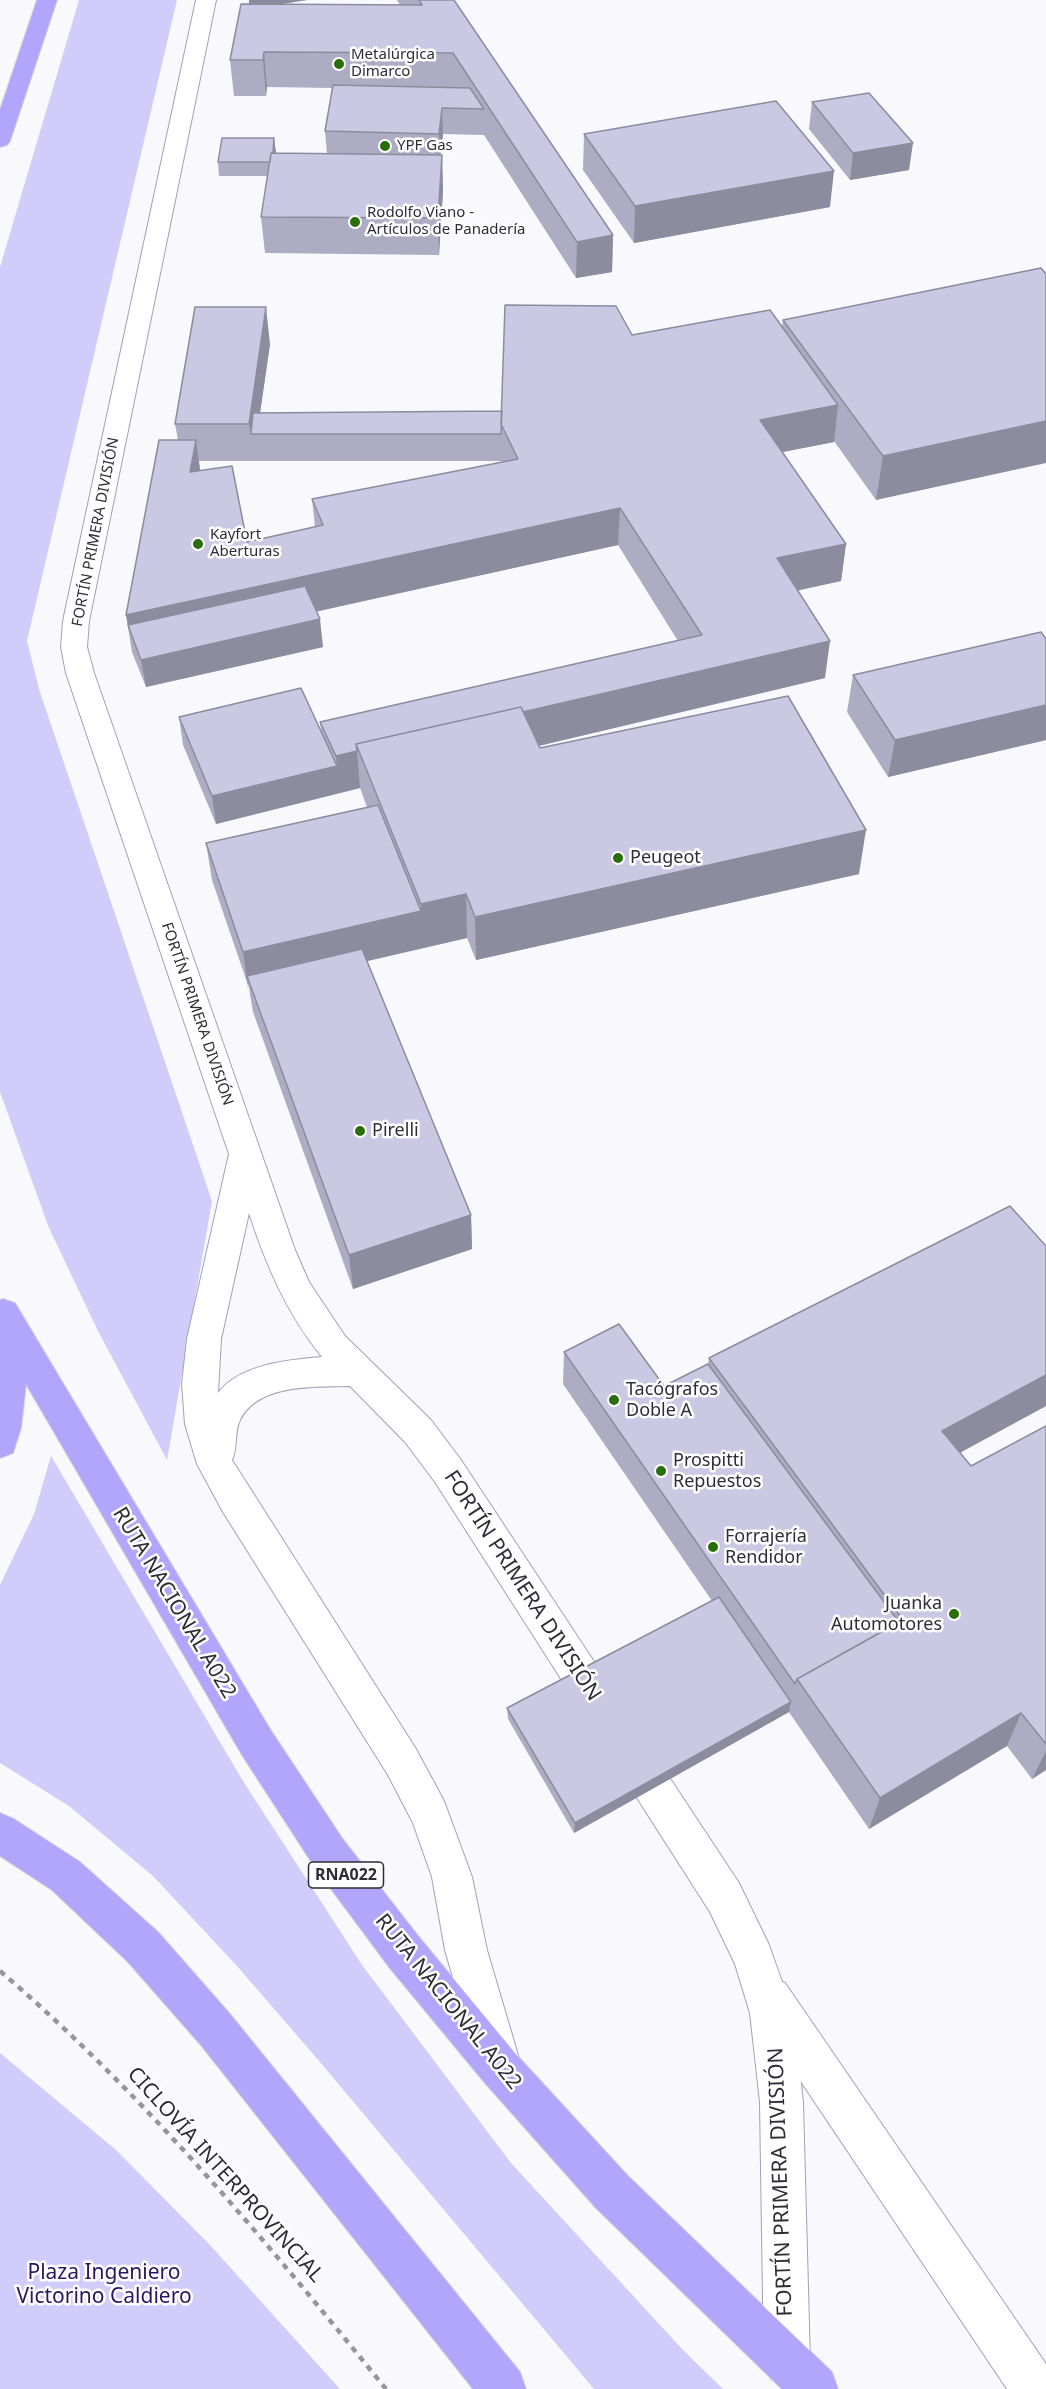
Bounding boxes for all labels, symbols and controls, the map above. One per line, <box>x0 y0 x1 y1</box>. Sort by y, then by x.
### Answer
place label: Metalúrgica Dimarco <box>351 46 435 81</box>
marker: Metalúrgica Dimarco <box>332 57 346 71</box>
place label: YPF Gas <box>397 137 453 155</box>
marker: YPF Gas <box>378 139 392 153</box>
place label: Rodolfo Viano - Artículos de Panadería <box>367 204 525 239</box>
marker: Rodolfo Viano - Artículos de Panadería <box>348 215 362 229</box>
street label: FORTÍN PRIMERA DIVISIÓN <box>69 436 123 628</box>
place label: Kayfort Aberturas <box>210 526 280 561</box>
marker: Kayfort Aberturas <box>191 537 205 551</box>
place label: Peugeot <box>630 847 701 869</box>
marker: Peugeot <box>611 851 625 865</box>
street label: FORTÍN PRIMERA DIVISIÓN <box>157 920 237 1108</box>
place label: Pirelli <box>372 1120 419 1142</box>
marker: Pirelli <box>353 1124 367 1138</box>
place label: Tacógrafos Doble A <box>626 1379 718 1422</box>
marker: Tacógrafos Doble A <box>607 1393 621 1407</box>
place label: Prospitti Repuestos <box>673 1450 761 1492</box>
marker: Prospitti Repuestos <box>654 1464 668 1478</box>
street label: FORTÍN PRIMERA DIVISIÓN <box>438 1466 606 1706</box>
street label: RUTA NACIONAL A022 <box>107 1503 241 1703</box>
place label: Forrajería Rendidor <box>725 1526 807 1568</box>
marker: Forrajería Rendidor <box>706 1540 720 1554</box>
place label: Juanka Automotores <box>831 1593 942 1636</box>
marker: Juanka Automotores <box>947 1607 961 1621</box>
road number: RNA022 <box>308 1862 384 1888</box>
street label: RUTA NACIONAL A022 <box>369 1909 527 2095</box>
street label: FORTÍN PRIMERA DIVISIÓN <box>764 2047 798 2317</box>
street label: CICLOVÍA INTERPROVINCIAL <box>122 2062 328 2288</box>
park label: Plaza Ingeniero Victorino Caldiero <box>16 2260 192 2310</box>

